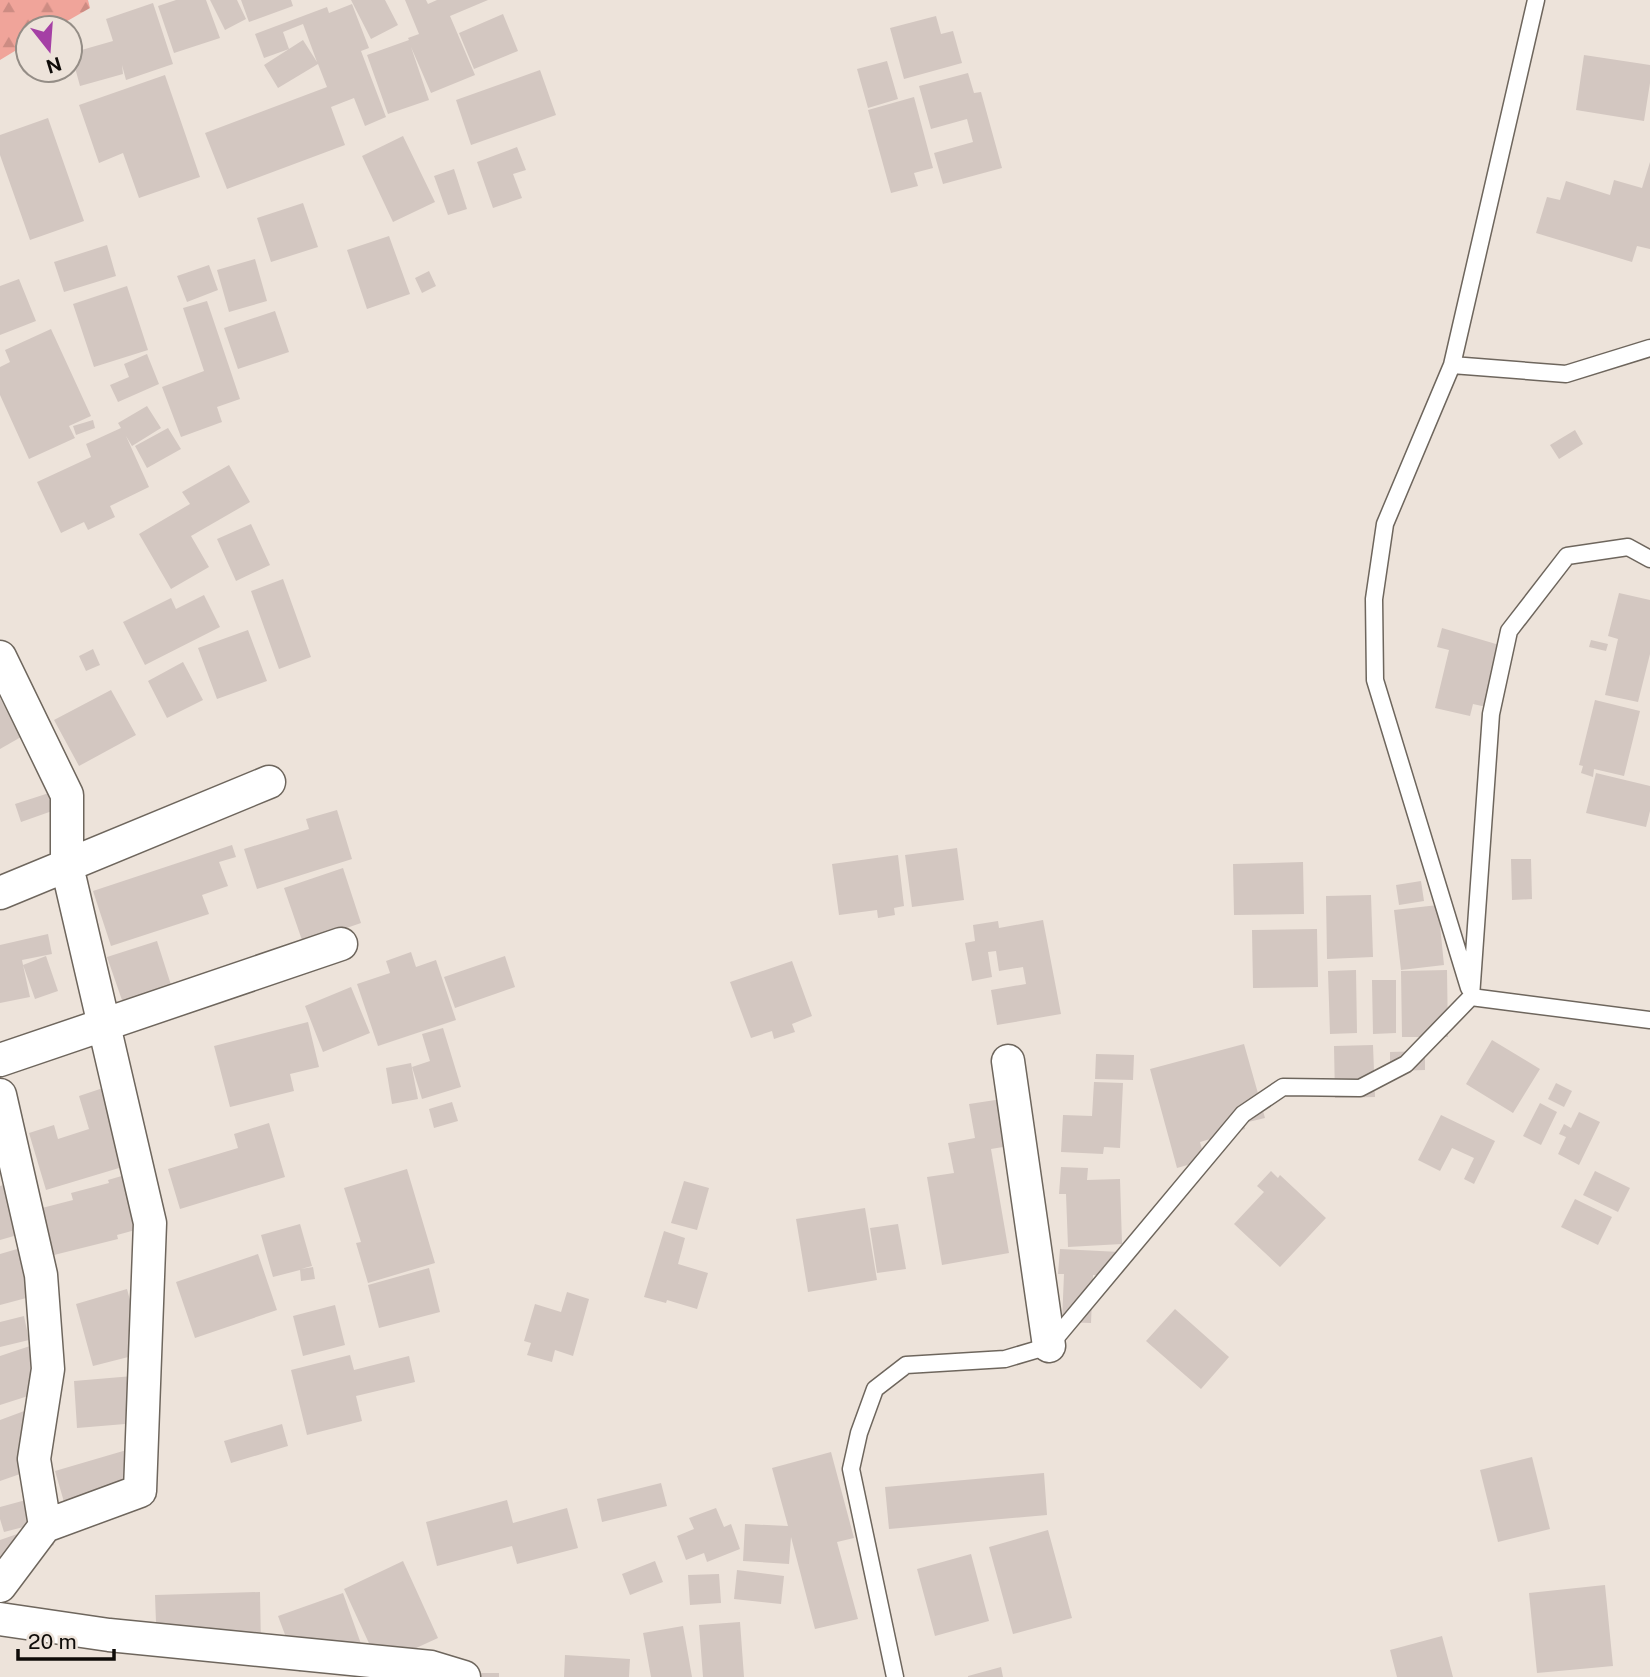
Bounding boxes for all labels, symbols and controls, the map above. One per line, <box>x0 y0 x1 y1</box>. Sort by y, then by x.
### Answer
north arrow <box>14 14 84 84</box>
text: N <box>44 53 64 78</box>
scale bar <box>18 1618 114 1662</box>
text: 20 m <box>28 1629 77 1654</box>

